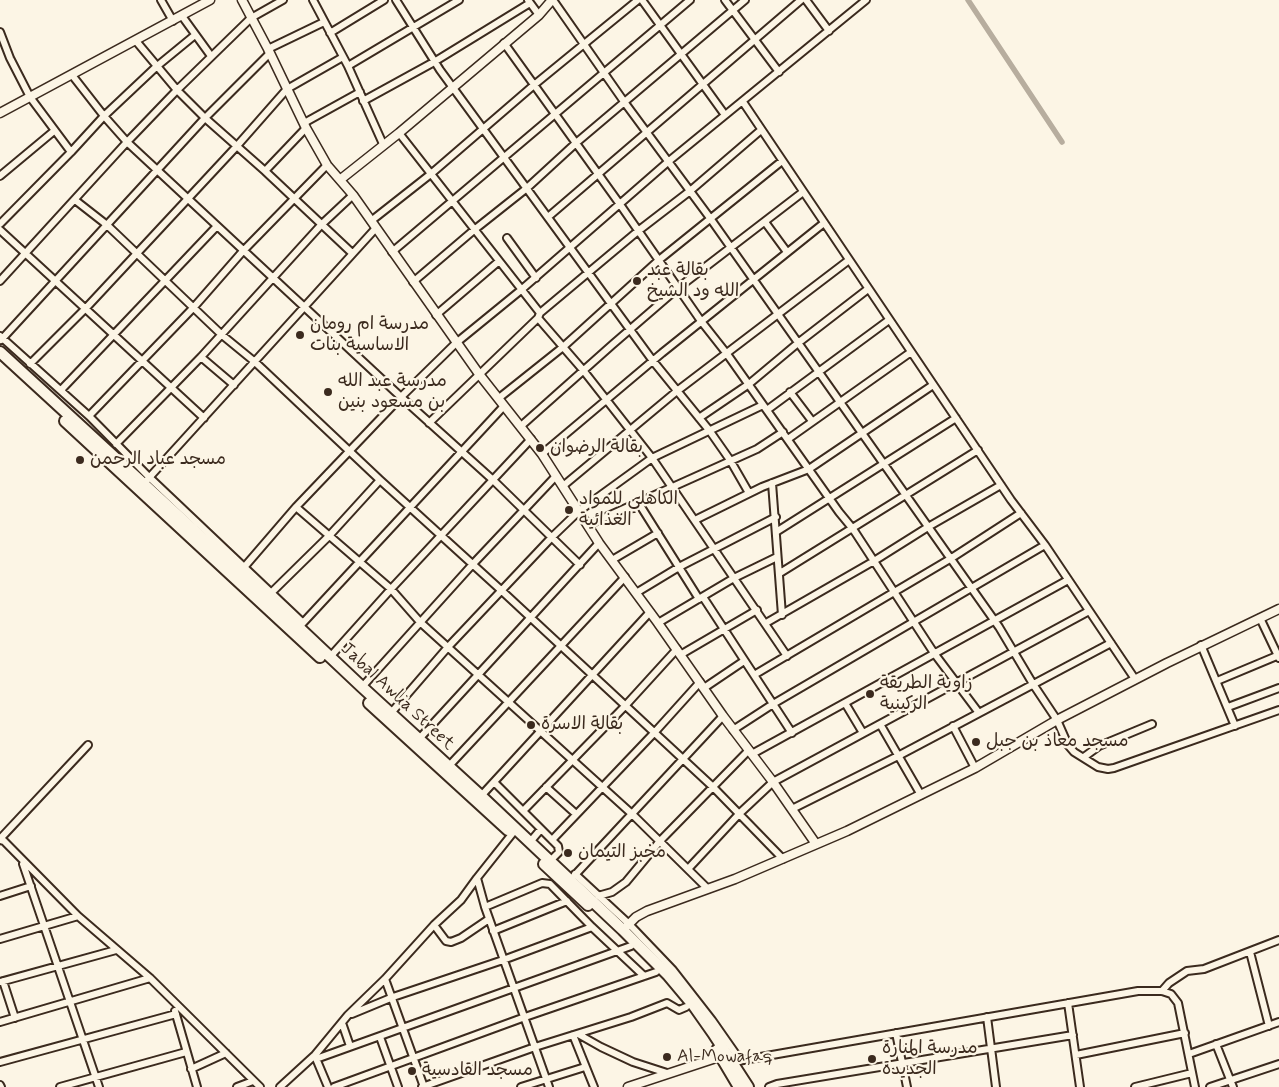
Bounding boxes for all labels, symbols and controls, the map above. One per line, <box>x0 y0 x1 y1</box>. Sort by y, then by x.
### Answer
place label: بقالة عبد الله ود الشيخ <box>647 260 739 302</box>
marker: بقالة عبد الله ود الشيخ <box>631 275 643 287</box>
place label: مدرسة ام رومان الاساسية بنات <box>310 314 429 356</box>
marker: مدرسة ام رومان الاساسية بنات <box>294 329 306 341</box>
place label: مدرسة عبد الله بن مسعود بنين <box>338 371 447 414</box>
marker: مدرسة عبد الله بن مسعود بنين <box>322 386 334 398</box>
place label: بقالة الرضوان <box>550 437 643 459</box>
marker: بقالة الرضوان <box>534 442 546 454</box>
place label: مسجد عباد الرحمن <box>90 449 226 471</box>
marker: مسجد عباد الرحمن <box>74 454 86 466</box>
place label: الكاهلي للمواد الغذائية <box>579 489 678 532</box>
marker: الكاهلي للمواد الغذائية <box>563 504 575 516</box>
street label: Jabal Awlia Street <box>336 639 458 755</box>
place label: زاوية الطريقة الركينية <box>880 673 973 716</box>
marker: زاوية الطريقة الركينية <box>864 688 876 700</box>
place label: بقالة الاسرة <box>541 714 623 736</box>
marker: بقالة الاسرة <box>525 719 537 731</box>
place label: مسجد معاذ بن جبل <box>986 731 1128 753</box>
marker: مسجد معاذ بن جبل <box>970 736 982 748</box>
place label: مخبز التيمان <box>578 842 666 864</box>
marker: مخبز التيمان <box>562 847 574 859</box>
place label: مدرسة المنارة الجديدة <box>882 1038 978 1080</box>
place label: Al-Mowafaq <box>677 1046 773 1068</box>
marker: Al-Mowafaq <box>661 1051 673 1063</box>
marker: مدرسة المنارة الجديدة <box>866 1053 878 1065</box>
place label: مسجد القادسية <box>422 1060 533 1082</box>
marker: مسجد القادسية <box>406 1065 418 1077</box>

